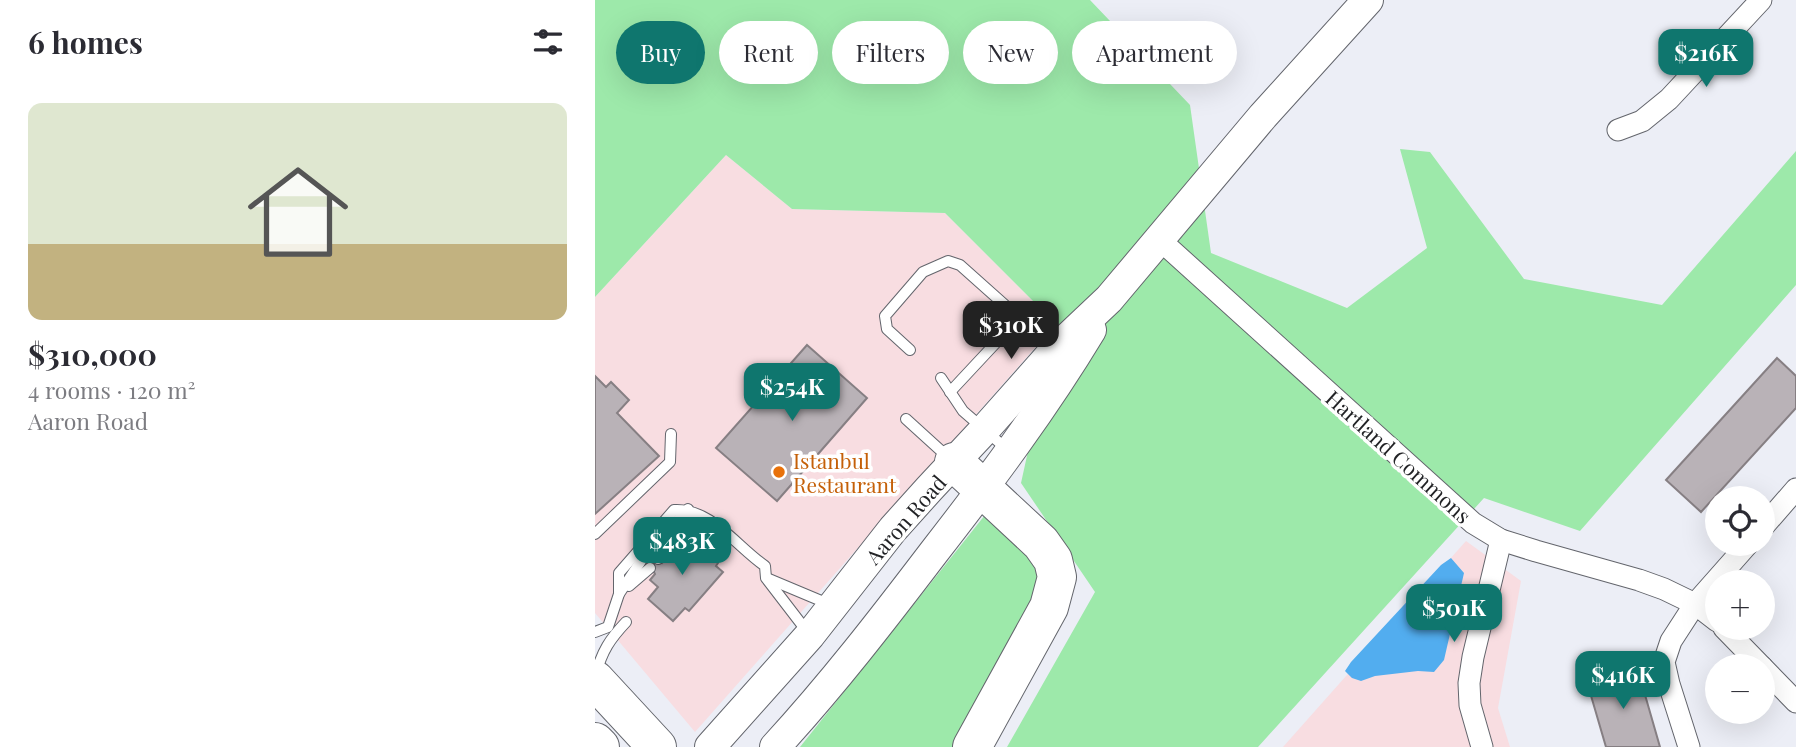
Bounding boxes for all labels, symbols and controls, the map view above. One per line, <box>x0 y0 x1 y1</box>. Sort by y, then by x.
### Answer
chip: Buy <box>616 21 705 84</box>
chip: Rent <box>719 21 818 84</box>
chip: Filters <box>832 21 949 84</box>
chip: New <box>963 21 1058 84</box>
chip: Apartment <box>1072 21 1237 84</box>
text: 6 homes <box>28 22 143 62</box>
icon: filters <box>529 23 567 61</box>
pin: $216K <box>1657 29 1755 89</box>
text: $216K <box>1674 36 1738 67</box>
icon: home <box>235 149 361 275</box>
pin: $310K <box>962 302 1060 361</box>
text: $310K <box>979 308 1043 339</box>
text: $310,000 <box>28 334 157 374</box>
pin: $254K <box>743 364 841 423</box>
text: $254K <box>760 370 824 401</box>
text: 4 rooms · 120 m² <box>28 374 196 405</box>
street label: Hartland Commons <box>1320 383 1478 529</box>
text: Aaron Road <box>28 405 148 436</box>
place label: Istanbul Restaurant <box>793 446 897 498</box>
marker: Istanbul Restaurant <box>771 464 787 480</box>
street label: Aaron Road <box>858 468 952 570</box>
map controls <box>1705 486 1775 724</box>
button: locate <box>1705 486 1775 556</box>
pin: $483K <box>633 518 731 577</box>
text: $483K <box>649 524 715 555</box>
button: + <box>1705 570 1775 640</box>
pin: $501K <box>1405 584 1503 644</box>
text: $501K <box>1422 591 1486 622</box>
pin: $416K <box>1574 652 1672 711</box>
button: − <box>1705 654 1775 724</box>
text: $416K <box>1591 658 1655 689</box>

